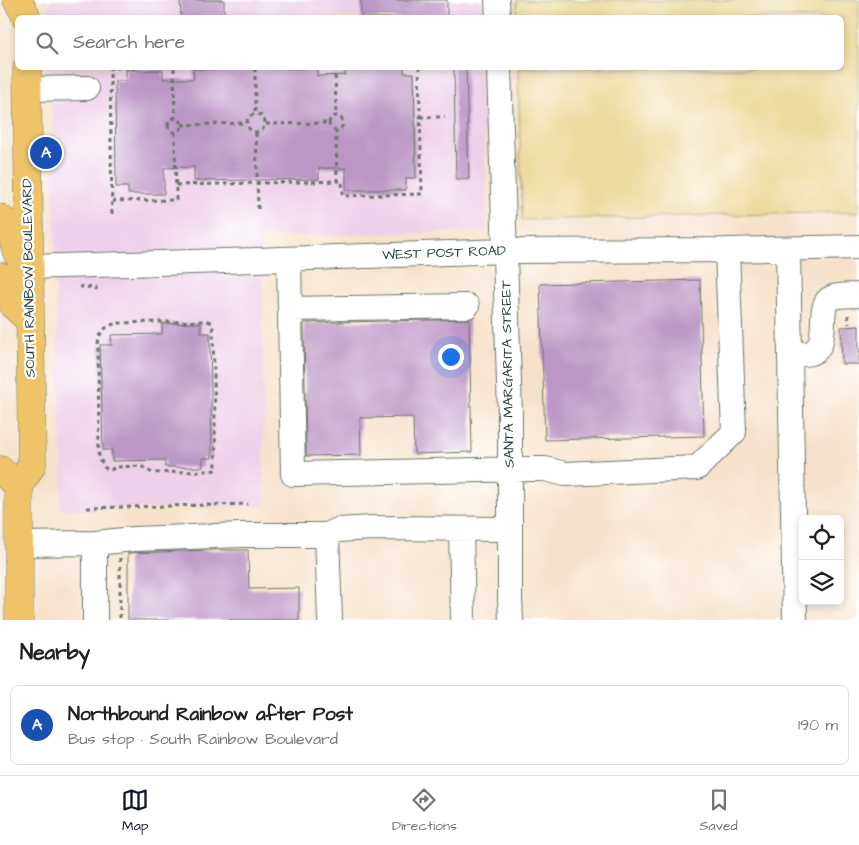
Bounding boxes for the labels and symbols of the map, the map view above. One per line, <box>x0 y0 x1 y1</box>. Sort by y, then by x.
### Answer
pin: A <box>30 134 62 172</box>
street label: SOUTH RAINBOW BOULEVARD <box>17 178 41 378</box>
street label: WEST POST ROAD <box>382 241 506 265</box>
street label: SANTA MARGARITA STREET <box>496 280 520 468</box>
your location <box>438 344 464 370</box>

